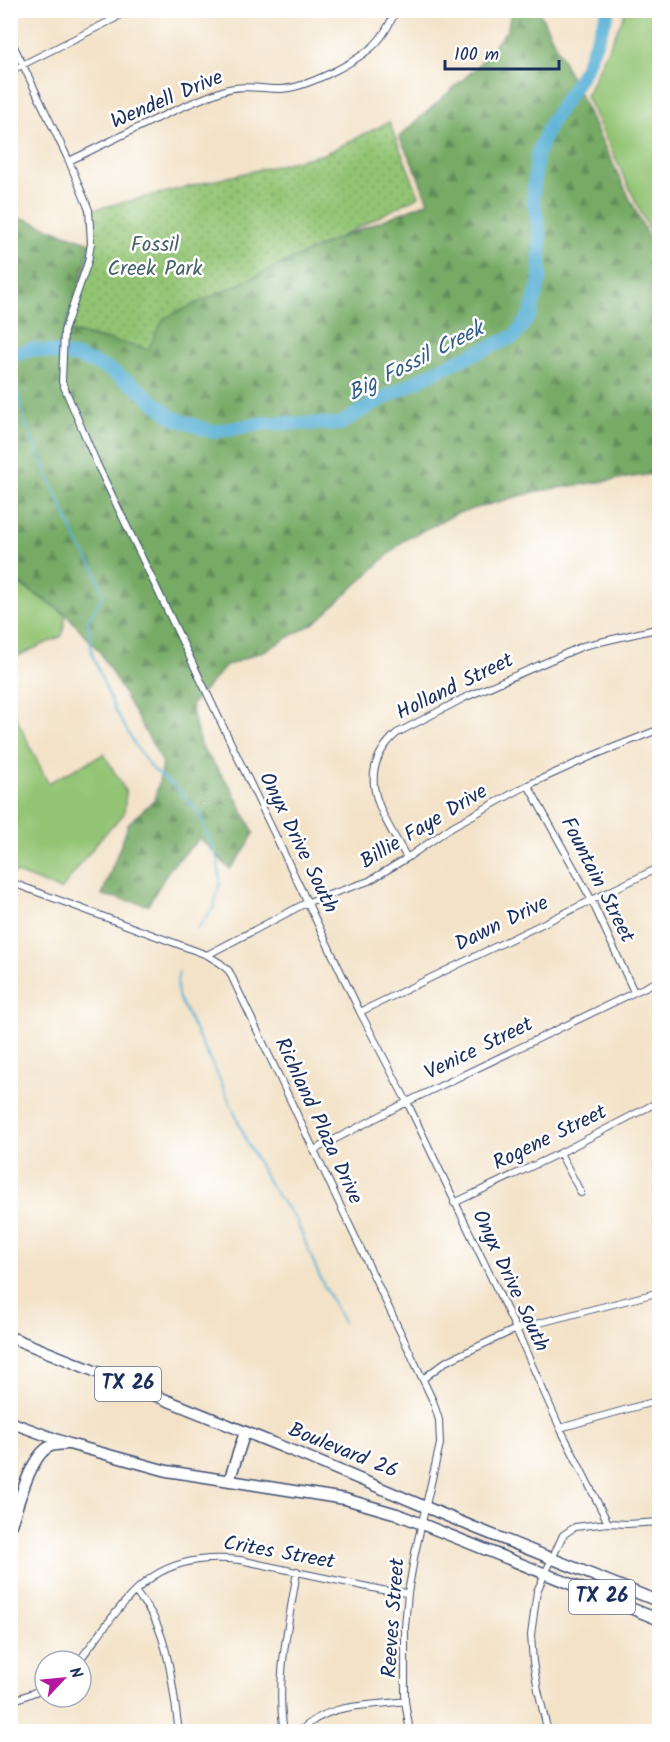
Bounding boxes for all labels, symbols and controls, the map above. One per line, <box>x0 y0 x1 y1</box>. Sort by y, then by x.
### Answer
scale bar <box>445 33 559 71</box>
text: 100 m <box>454 41 499 70</box>
street label: Wendell Drive <box>106 61 229 139</box>
park label: Fossil Creek Park <box>108 229 203 286</box>
water label: Big Fossil Creek <box>342 311 494 411</box>
street label: Holland Street <box>391 644 520 730</box>
street label: Onyx Drive South <box>249 767 347 919</box>
street label: Billie Faye Drive <box>354 776 495 878</box>
street label: Fountain Street <box>551 811 643 950</box>
street label: Dawn Drive <box>449 887 555 961</box>
street label: Venice Street <box>419 1008 540 1090</box>
street label: Richland Plaza Drive <box>265 1032 371 1210</box>
street label: Rogene Street <box>487 1096 614 1180</box>
street label: Onyx Drive South <box>463 1204 557 1358</box>
road number: TX 26 <box>95 1367 161 1401</box>
street label: Boulevard 26 <box>283 1414 403 1488</box>
street label: Crites Street <box>221 1527 338 1579</box>
street label: Reeves Street <box>373 1556 415 1679</box>
road number: TX 26 <box>569 1580 635 1614</box>
north arrow <box>33 1649 93 1709</box>
text: N <box>62 1663 89 1683</box>

